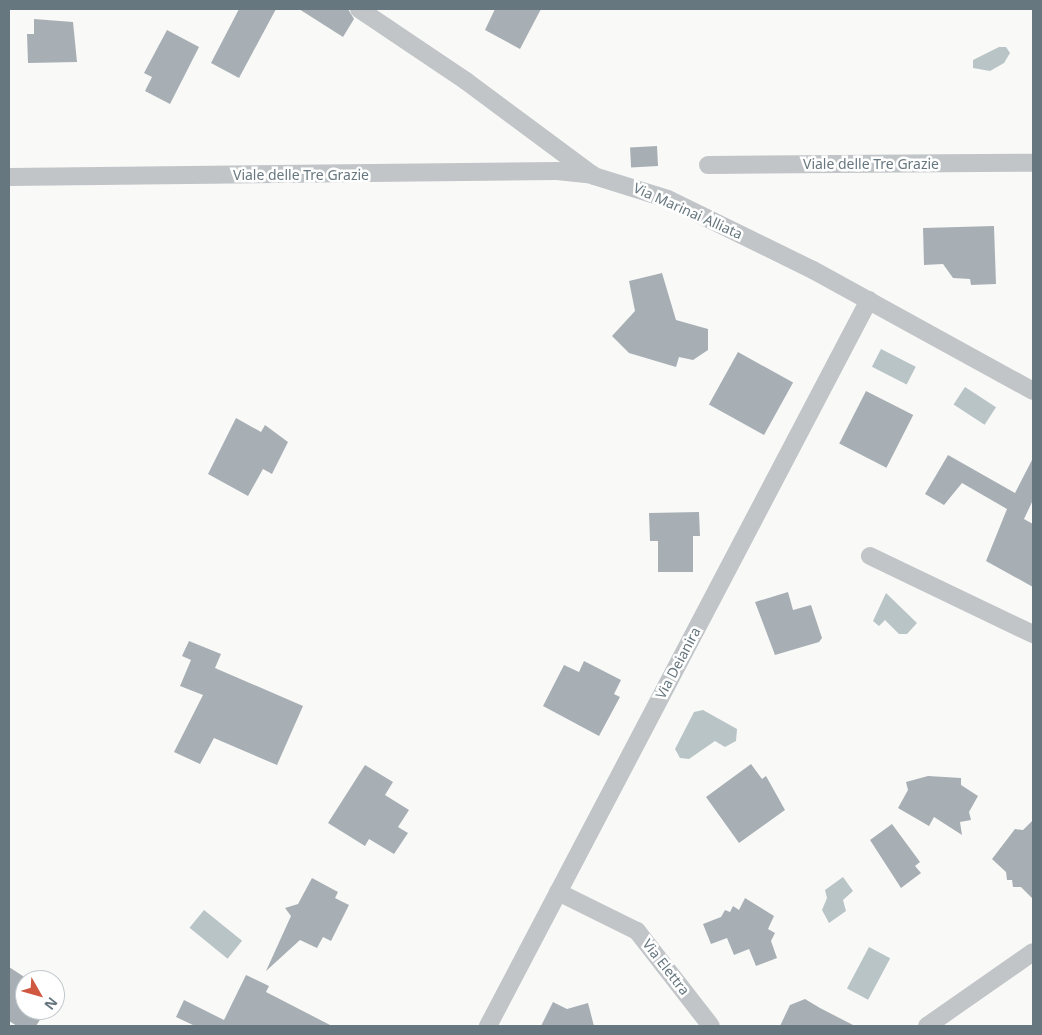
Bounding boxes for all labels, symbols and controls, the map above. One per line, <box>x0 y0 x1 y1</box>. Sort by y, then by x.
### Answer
street label: Viale delle Tre Grazie <box>803 156 939 172</box>
street label: Viale delle Tre Grazie <box>233 167 369 183</box>
street label: Via Marinai Alliata <box>631 179 745 243</box>
street label: Via Deianira <box>652 624 704 702</box>
street label: Via Elettra <box>639 936 693 998</box>
north arrow <box>15 970 65 1020</box>
text: N <box>40 994 62 1014</box>

